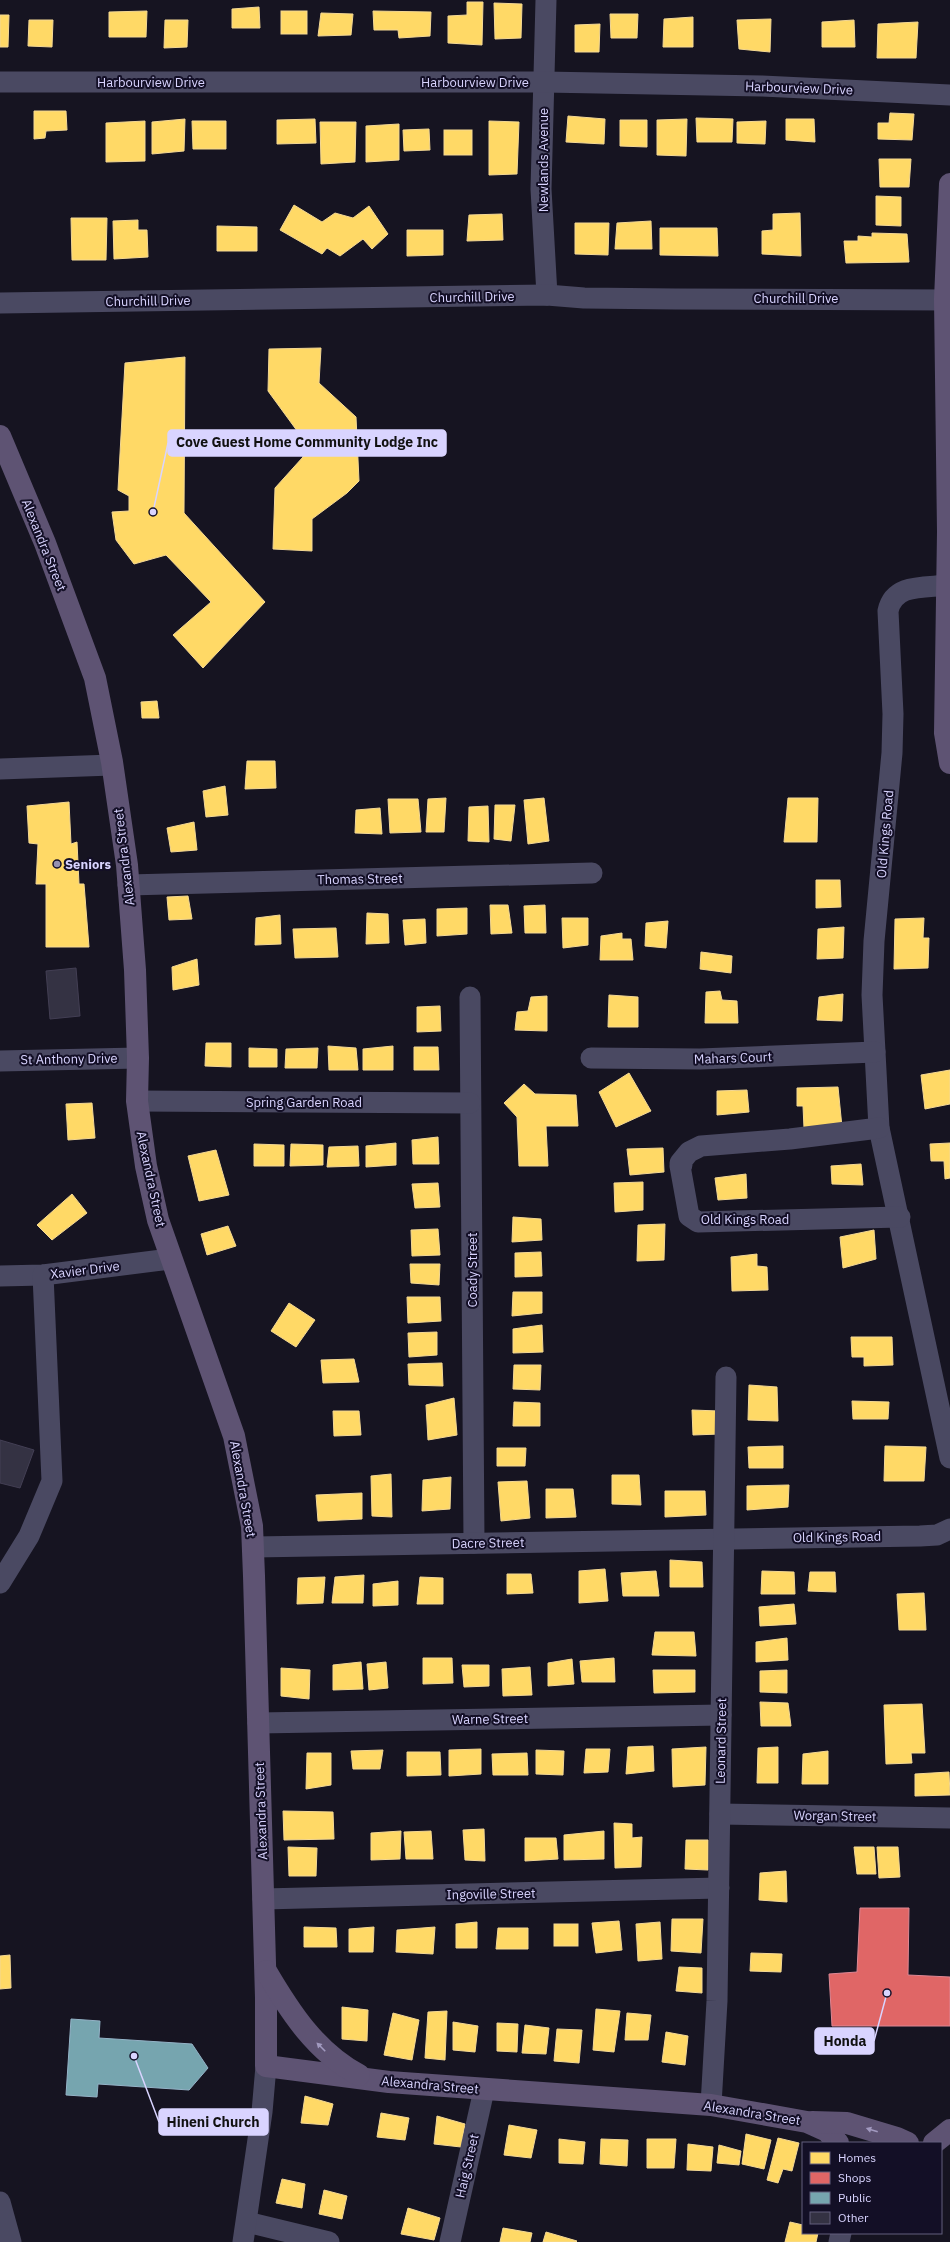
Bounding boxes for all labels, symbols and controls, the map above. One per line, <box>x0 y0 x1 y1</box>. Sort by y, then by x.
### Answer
street label: Harbourview Drive <box>97 74 205 91</box>
street label: Harbourview Drive <box>421 74 529 91</box>
street label: Harbourview Drive <box>745 78 853 98</box>
street label: Newlands Avenue <box>535 108 552 212</box>
street label: Churchill Drive <box>429 288 515 306</box>
street label: Churchill Drive <box>754 290 838 307</box>
street label: Churchill Drive <box>105 292 191 310</box>
callout: Cove Guest Home Community Lodge Inc <box>168 430 446 456</box>
text: Cove Guest Home Community Lodge Inc <box>176 433 438 451</box>
street label: Alexandra Street <box>18 497 70 593</box>
street label: Old Kings Road <box>873 789 897 879</box>
street label: Alexandra Street <box>110 807 138 907</box>
place label: Seniors <box>65 856 111 873</box>
marker: Seniors <box>52 859 62 869</box>
street label: Thomas Street <box>317 870 403 888</box>
street label: Mahars Court <box>694 1048 772 1068</box>
street label: St Anthony Drive <box>20 1050 118 1068</box>
street label: Spring Garden Road <box>246 1094 362 1111</box>
street label: Alexandra Street <box>133 1129 169 1229</box>
street label: Old Kings Road <box>701 1211 789 1228</box>
street label: Coady Street <box>464 1232 481 1308</box>
street label: Xavier Drive <box>49 1257 121 1283</box>
street label: Alexandra Street <box>226 1439 260 1539</box>
street label: Old Kings Road <box>793 1528 881 1546</box>
street label: Dacre Street <box>451 1534 525 1552</box>
street label: Leonard Street <box>712 1698 730 1784</box>
street label: Warne Street <box>452 1710 528 1728</box>
street label: Alexandra Street <box>251 1762 271 1860</box>
street label: Worgan Street <box>793 1807 877 1825</box>
street label: Ingoville Street <box>446 1885 536 1903</box>
callout: Honda <box>815 2028 874 2054</box>
text: Honda <box>824 2032 866 2050</box>
one-way arrow <box>316 2042 326 2052</box>
street label: Alexandra Street <box>381 2072 479 2098</box>
street label: Alexandra Street <box>702 2097 802 2129</box>
callout: Hineni Church <box>159 2109 268 2135</box>
text: Hineni Church <box>167 2113 259 2131</box>
one-way arrow <box>865 2127 877 2133</box>
street label: Haig Street <box>451 2132 483 2200</box>
legend <box>802 2142 942 2234</box>
text: Homes <box>838 2150 876 2165</box>
text: Shops <box>838 2170 871 2185</box>
text: Public <box>838 2190 871 2205</box>
text: Other <box>838 2210 869 2225</box>

